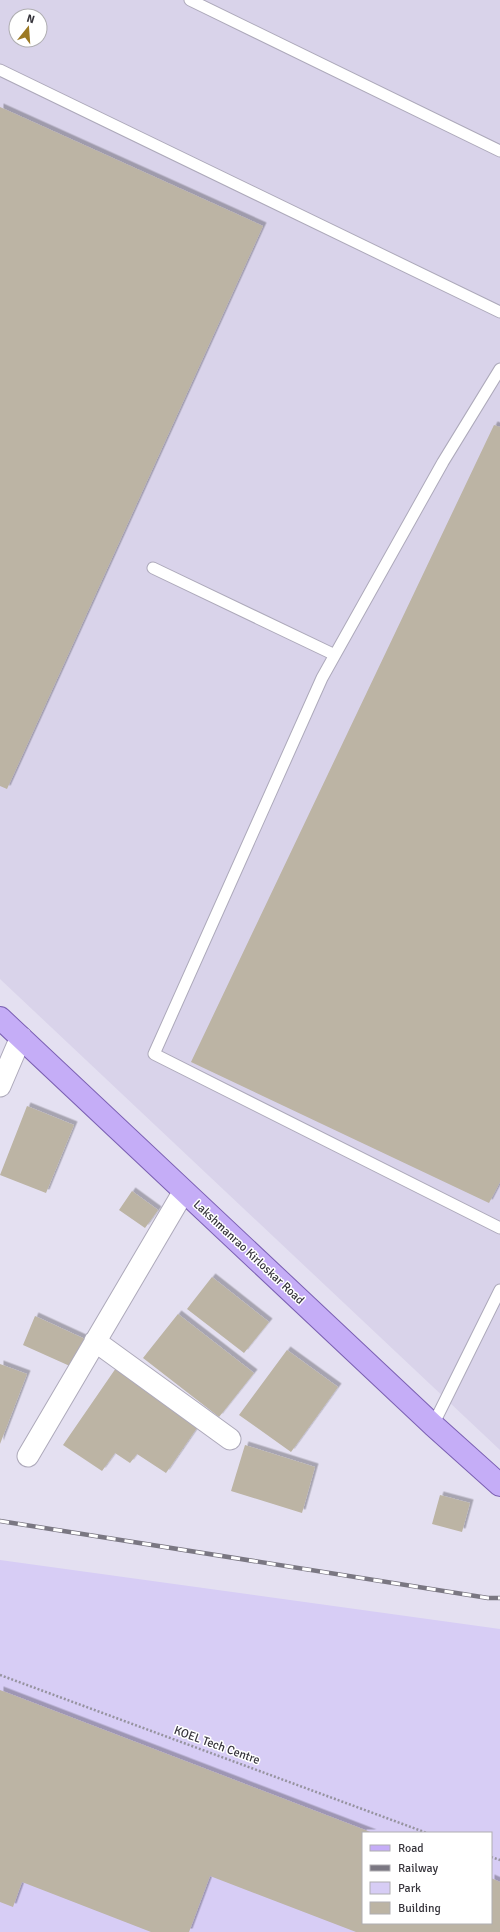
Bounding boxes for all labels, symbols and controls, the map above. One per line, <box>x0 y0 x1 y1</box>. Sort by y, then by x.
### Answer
north arrow <box>8 8 48 48</box>
text: N <box>25 12 36 26</box>
street label: Lakshmanrao Kirloskar Road <box>190 1197 307 1308</box>
street label: KOEL Tech Centre <box>172 1723 262 1768</box>
legend <box>362 1832 492 1924</box>
text: Road <box>398 1841 424 1856</box>
text: Railway <box>398 1861 438 1876</box>
text: Park <box>398 1881 421 1896</box>
text: Building <box>398 1901 441 1916</box>

